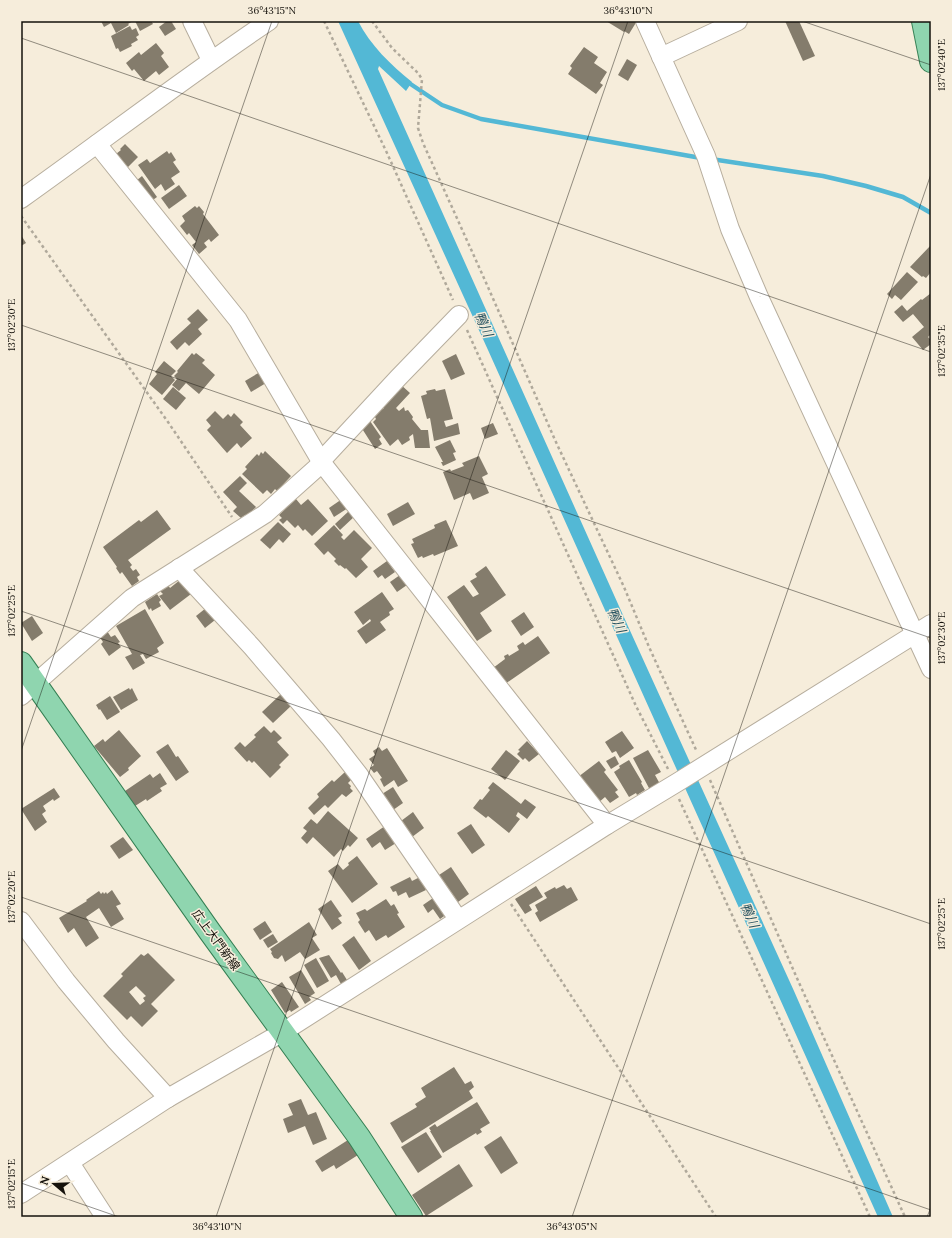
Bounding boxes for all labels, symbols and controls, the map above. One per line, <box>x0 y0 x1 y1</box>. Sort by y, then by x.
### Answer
text: 36°43'15"N <box>248 4 297 17</box>
text: 36°43'10"N <box>603 4 653 17</box>
text: 137°02'40"E <box>935 39 948 91</box>
text: 137°02'30"E <box>5 299 18 351</box>
water label: 鴨川 <box>470 309 497 341</box>
text: 137°02'35"E <box>935 325 948 377</box>
text: 137°02'25"E <box>5 585 18 637</box>
water label: 鴨川 <box>603 605 630 637</box>
text: 137°02'30"E <box>935 612 948 664</box>
text: 137°02'20"E <box>5 871 18 923</box>
text: 137°02'25"E <box>935 898 948 950</box>
water label: 鴨川 <box>736 900 763 932</box>
street label: 広上大門新線 <box>189 906 244 973</box>
text: 137°02'15"E <box>5 1159 18 1209</box>
north arrow <box>34 1164 74 1204</box>
text: N <box>37 1174 53 1187</box>
text: 36°43'10"N <box>192 1220 242 1233</box>
text: 36°43'05"N <box>547 1220 598 1233</box>

